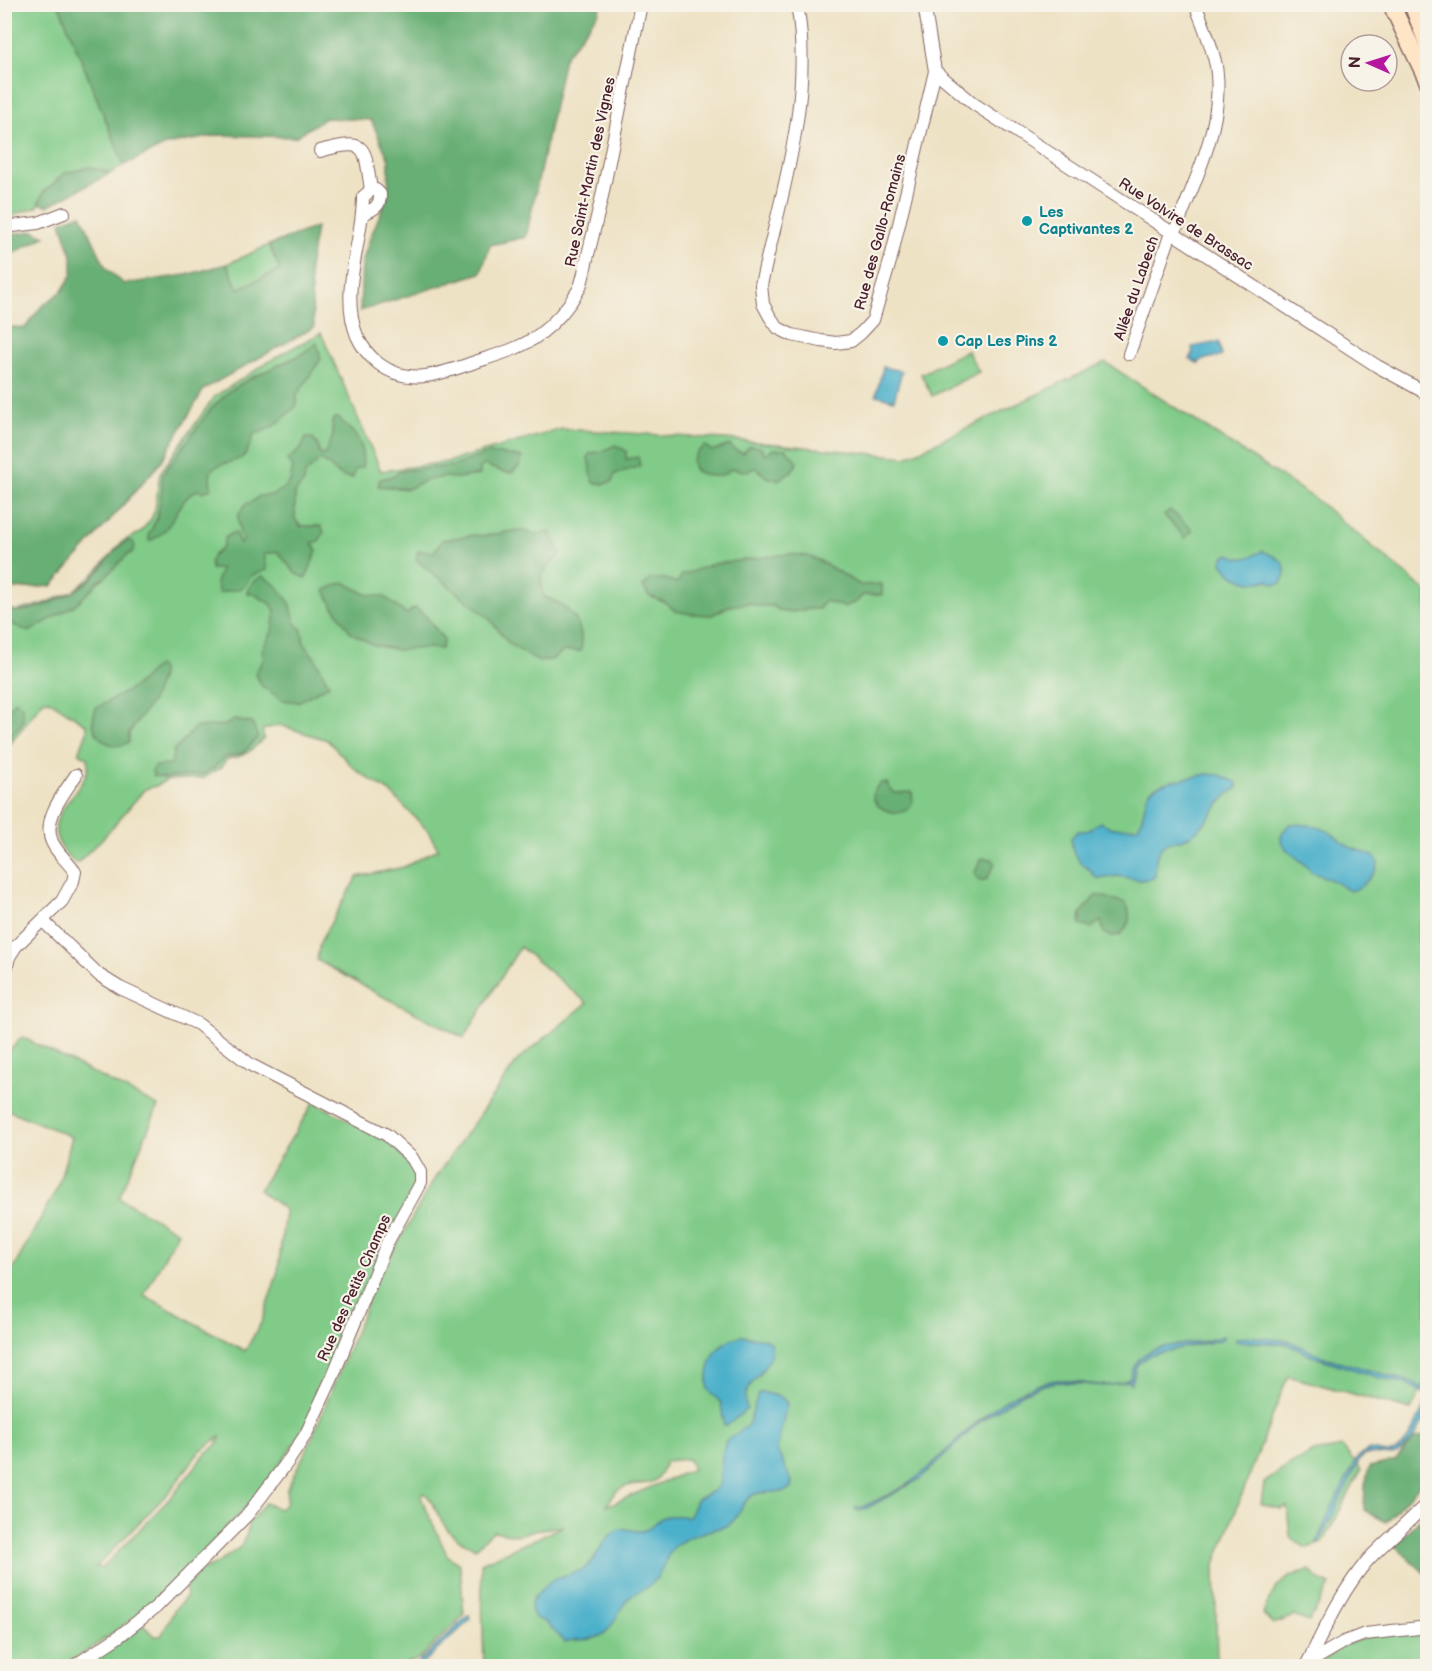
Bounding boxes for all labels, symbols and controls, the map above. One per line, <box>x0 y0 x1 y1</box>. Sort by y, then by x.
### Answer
north arrow <box>1339 33 1399 93</box>
text: N <box>1346 56 1365 69</box>
street label: Rue Saint-Martin des Vignes <box>561 75 620 269</box>
street label: Rue des Gallo-Romains <box>851 151 911 312</box>
street label: Rue Volvire de Brassac <box>1115 174 1257 275</box>
place label: Les Captivantes 2 <box>1039 203 1133 239</box>
marker: Les Captivantes 2 <box>1020 214 1034 228</box>
street label: Allée du Labech <box>1110 234 1163 343</box>
place label: Cap Les Pins 2 <box>955 332 1057 351</box>
marker: Cap Les Pins 2 <box>936 334 950 348</box>
street label: Rue des Petits Champs <box>314 1211 396 1365</box>

